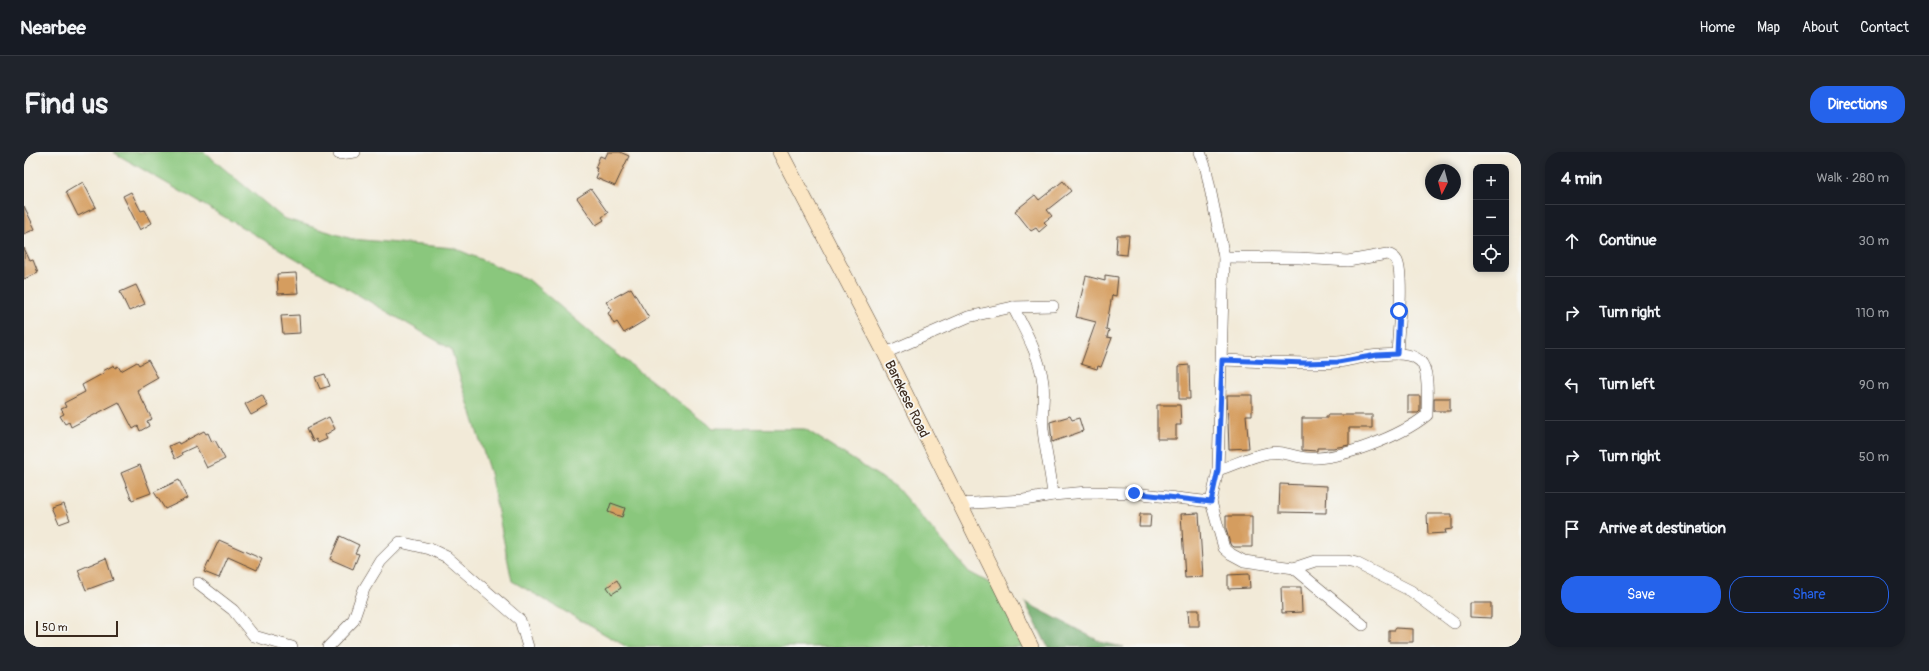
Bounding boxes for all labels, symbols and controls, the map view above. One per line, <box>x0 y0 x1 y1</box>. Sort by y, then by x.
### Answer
text: Nearbee <box>20 16 86 40</box>
text: Home <box>1700 19 1735 36</box>
text: Map <box>1757 19 1780 36</box>
text: About <box>1802 19 1838 36</box>
text: Contact <box>1860 19 1909 36</box>
button: Directions <box>1810 86 1905 123</box>
text: Find us <box>24 87 108 122</box>
north arrow <box>1425 164 1461 200</box>
map controls <box>1473 164 1509 272</box>
button: + <box>1473 164 1509 200</box>
text: 4 min <box>1561 168 1602 189</box>
text: Walk · 280 m <box>1816 170 1889 186</box>
button: − <box>1473 200 1509 236</box>
icon: ahead <box>1561 230 1583 252</box>
text: Continue <box>1599 231 1657 250</box>
text: 30 m <box>1859 233 1889 249</box>
button: locate <box>1473 236 1509 272</box>
route start <box>1390 302 1408 320</box>
icon: right <box>1561 302 1583 324</box>
text: Turn right <box>1599 303 1660 322</box>
text: 110 m <box>1856 305 1889 321</box>
street label: Barekese Road <box>881 358 933 441</box>
icon: left <box>1561 374 1583 396</box>
text: Turn left <box>1599 375 1655 394</box>
text: 90 m <box>1859 377 1889 393</box>
icon: right <box>1561 446 1583 468</box>
text: Turn right <box>1599 447 1660 466</box>
text: 50 m <box>1859 449 1889 465</box>
route end <box>1125 484 1143 502</box>
icon: arrive <box>1561 518 1583 540</box>
text: Arrive at destination <box>1599 519 1726 538</box>
button: Save <box>1561 576 1721 613</box>
button: Share <box>1729 576 1889 613</box>
scale bar <box>36 619 118 638</box>
text: 50 m <box>42 621 68 634</box>

